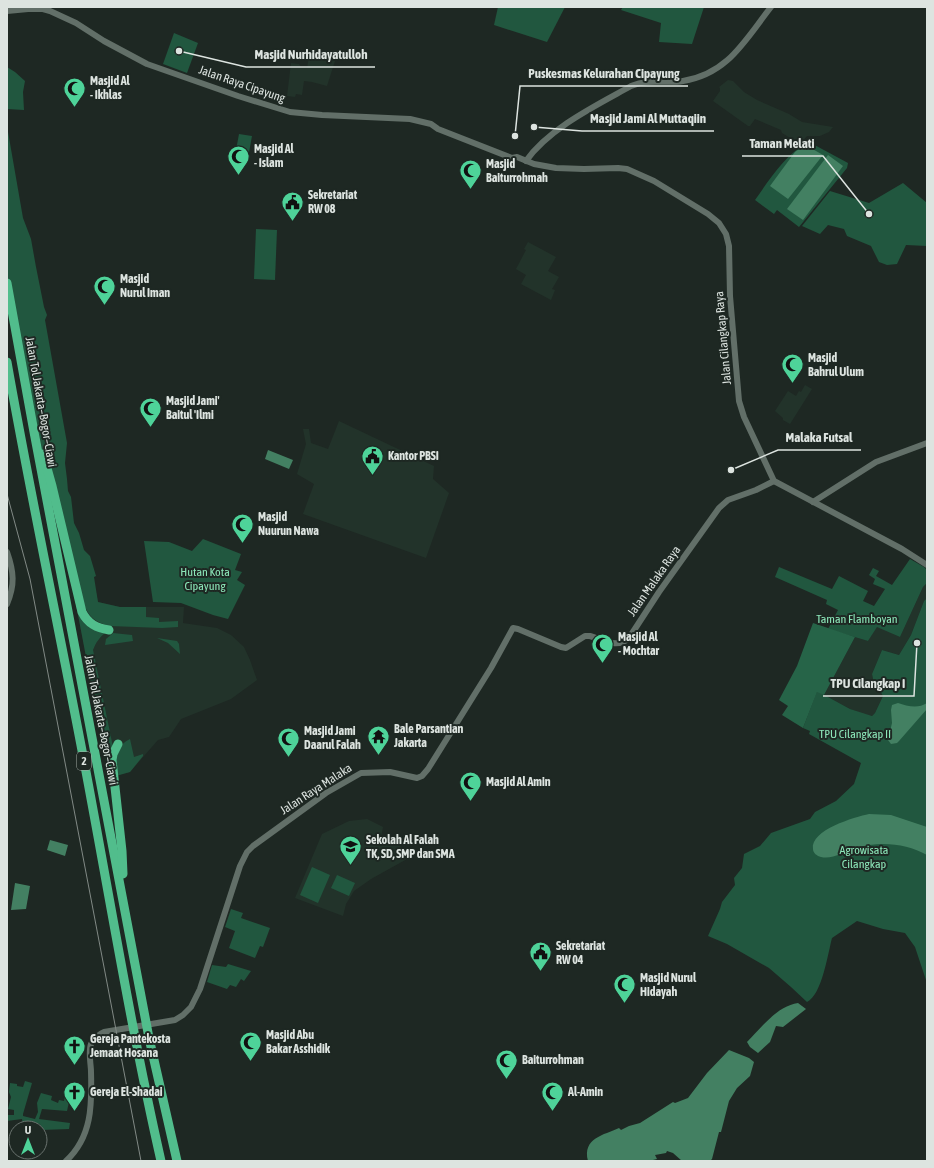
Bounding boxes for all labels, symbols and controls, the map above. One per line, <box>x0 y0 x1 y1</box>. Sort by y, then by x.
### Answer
callout: Masjid Nurhidayatulloh <box>246 42 375 67</box>
text: Masjid Nurhidayatulloh <box>254 47 368 62</box>
callout: Puskesmas Kelurahan Cipayung <box>520 61 688 86</box>
street label: Jalan Raya Cipayung <box>197 63 288 106</box>
text: Puskesmas Kelurahan Cipayung <box>528 66 680 81</box>
place label: Masjid Al - Ikhlas <box>90 74 131 102</box>
mosque icon: Masjid Al - Ikhlas <box>61 75 87 108</box>
callout: Masjid Jami Al Muttaqiin <box>582 106 714 131</box>
text: Masjid Jami Al Muttaqiin <box>590 111 706 126</box>
callout: Taman Melati <box>742 131 823 156</box>
text: Taman Melati <box>749 136 815 151</box>
place label: Masjid Al - Islam <box>254 142 295 170</box>
mosque icon: Masjid Al - Islam <box>225 143 251 176</box>
place label: Masjid Baiturrohmah <box>486 157 548 185</box>
mosque icon: Masjid Baiturrohmah <box>457 158 483 191</box>
place label: Sekretariat RW 08 <box>308 188 358 216</box>
public building icon: Sekretariat RW 08 <box>279 189 305 222</box>
place label: Masjid Nurul Iman <box>120 272 170 300</box>
mosque icon: Masjid Nurul Iman <box>92 273 118 306</box>
street label: Jalan Cilangkap Raya <box>712 291 734 385</box>
street label: Jalan Tol Jakarta–Bogor–Ciawi <box>23 336 59 468</box>
place label: Masjid Bahrul Ulum <box>808 351 864 379</box>
mosque icon: Masjid Bahrul Ulum <box>780 352 806 385</box>
place label: Masjid Jami' Baitul 'Ilmi <box>166 394 220 422</box>
mosque icon: Masjid Jami' Baitul 'Ilmi <box>138 395 164 428</box>
callout: Malaka Futsal <box>778 425 861 450</box>
text: Malaka Futsal <box>785 430 853 445</box>
public building icon: Kantor PBSI <box>359 443 385 476</box>
place label: Kantor PBSI <box>388 449 439 463</box>
place label: Masjid Nuurun Nawa <box>258 510 319 538</box>
mosque icon: Masjid Nuurun Nawa <box>230 511 256 544</box>
street label: Jalan Malaka Raya <box>625 543 683 619</box>
park label: Hutan Kota Cipayung <box>180 565 230 593</box>
park label: Taman Flamboyan <box>816 612 898 626</box>
place label: Masjid Al - Mochtar <box>618 630 660 658</box>
mosque icon: Masjid Al - Mochtar <box>590 631 616 664</box>
street label: Jalan Tol Jakarta–Bogor–Ciawi <box>82 654 120 786</box>
callout: TPU Cilangkap I <box>823 671 914 696</box>
text: TPU Cilangkap I <box>831 676 905 691</box>
place label: Bale Parsantian Jakarta <box>393 722 464 750</box>
temple icon: Bale Parsantian Jakarta <box>365 723 391 756</box>
place label: Masjid Jami Daarul Falah <box>304 724 361 752</box>
mosque icon: Masjid Jami Daarul Falah <box>275 725 301 758</box>
park label: TPU Cilangkap II <box>819 727 891 741</box>
road number: 2 <box>77 752 91 770</box>
street label: Jalan Raya Malaka <box>278 761 354 817</box>
mosque icon: Masjid Al Amin <box>458 769 484 802</box>
place label: Masjid Al Amin <box>486 775 551 789</box>
place label: Sekolah Al Falah TK, SD, SMP dan SMA <box>366 833 455 861</box>
school or university icon: Sekolah Al Falah TK, SD, SMP dan SMA <box>338 834 364 867</box>
park label: Agrowisata Cilangkap <box>840 843 888 871</box>
place label: Sekretariat RW 04 <box>556 939 606 967</box>
public building icon: Sekretariat RW 04 <box>527 940 553 973</box>
place label: Masjid Nurul Hidayah <box>640 971 697 999</box>
mosque icon: Masjid Nurul Hidayah <box>611 972 637 1005</box>
place label: Masjid Abu Bakar Asshidik <box>266 1028 331 1056</box>
mosque icon: Masjid Abu Bakar Asshidik <box>238 1029 264 1062</box>
place label: Gereja Pantekosta Jemaat Hosana <box>89 1032 171 1060</box>
church icon: Gereja Pantekosta Jemaat Hosana <box>61 1033 87 1066</box>
mosque icon: Baiturrohman <box>494 1047 520 1080</box>
place label: Baiturrohman <box>522 1053 584 1067</box>
church icon: Gereja El-Shadai <box>62 1079 88 1112</box>
mosque icon: Al-Amin <box>540 1079 566 1112</box>
place label: Gereja El-Shadai <box>90 1085 163 1099</box>
place label: Al-Amin <box>567 1085 603 1099</box>
north arrow <box>8 1120 48 1160</box>
text: U <box>25 1124 31 1136</box>

